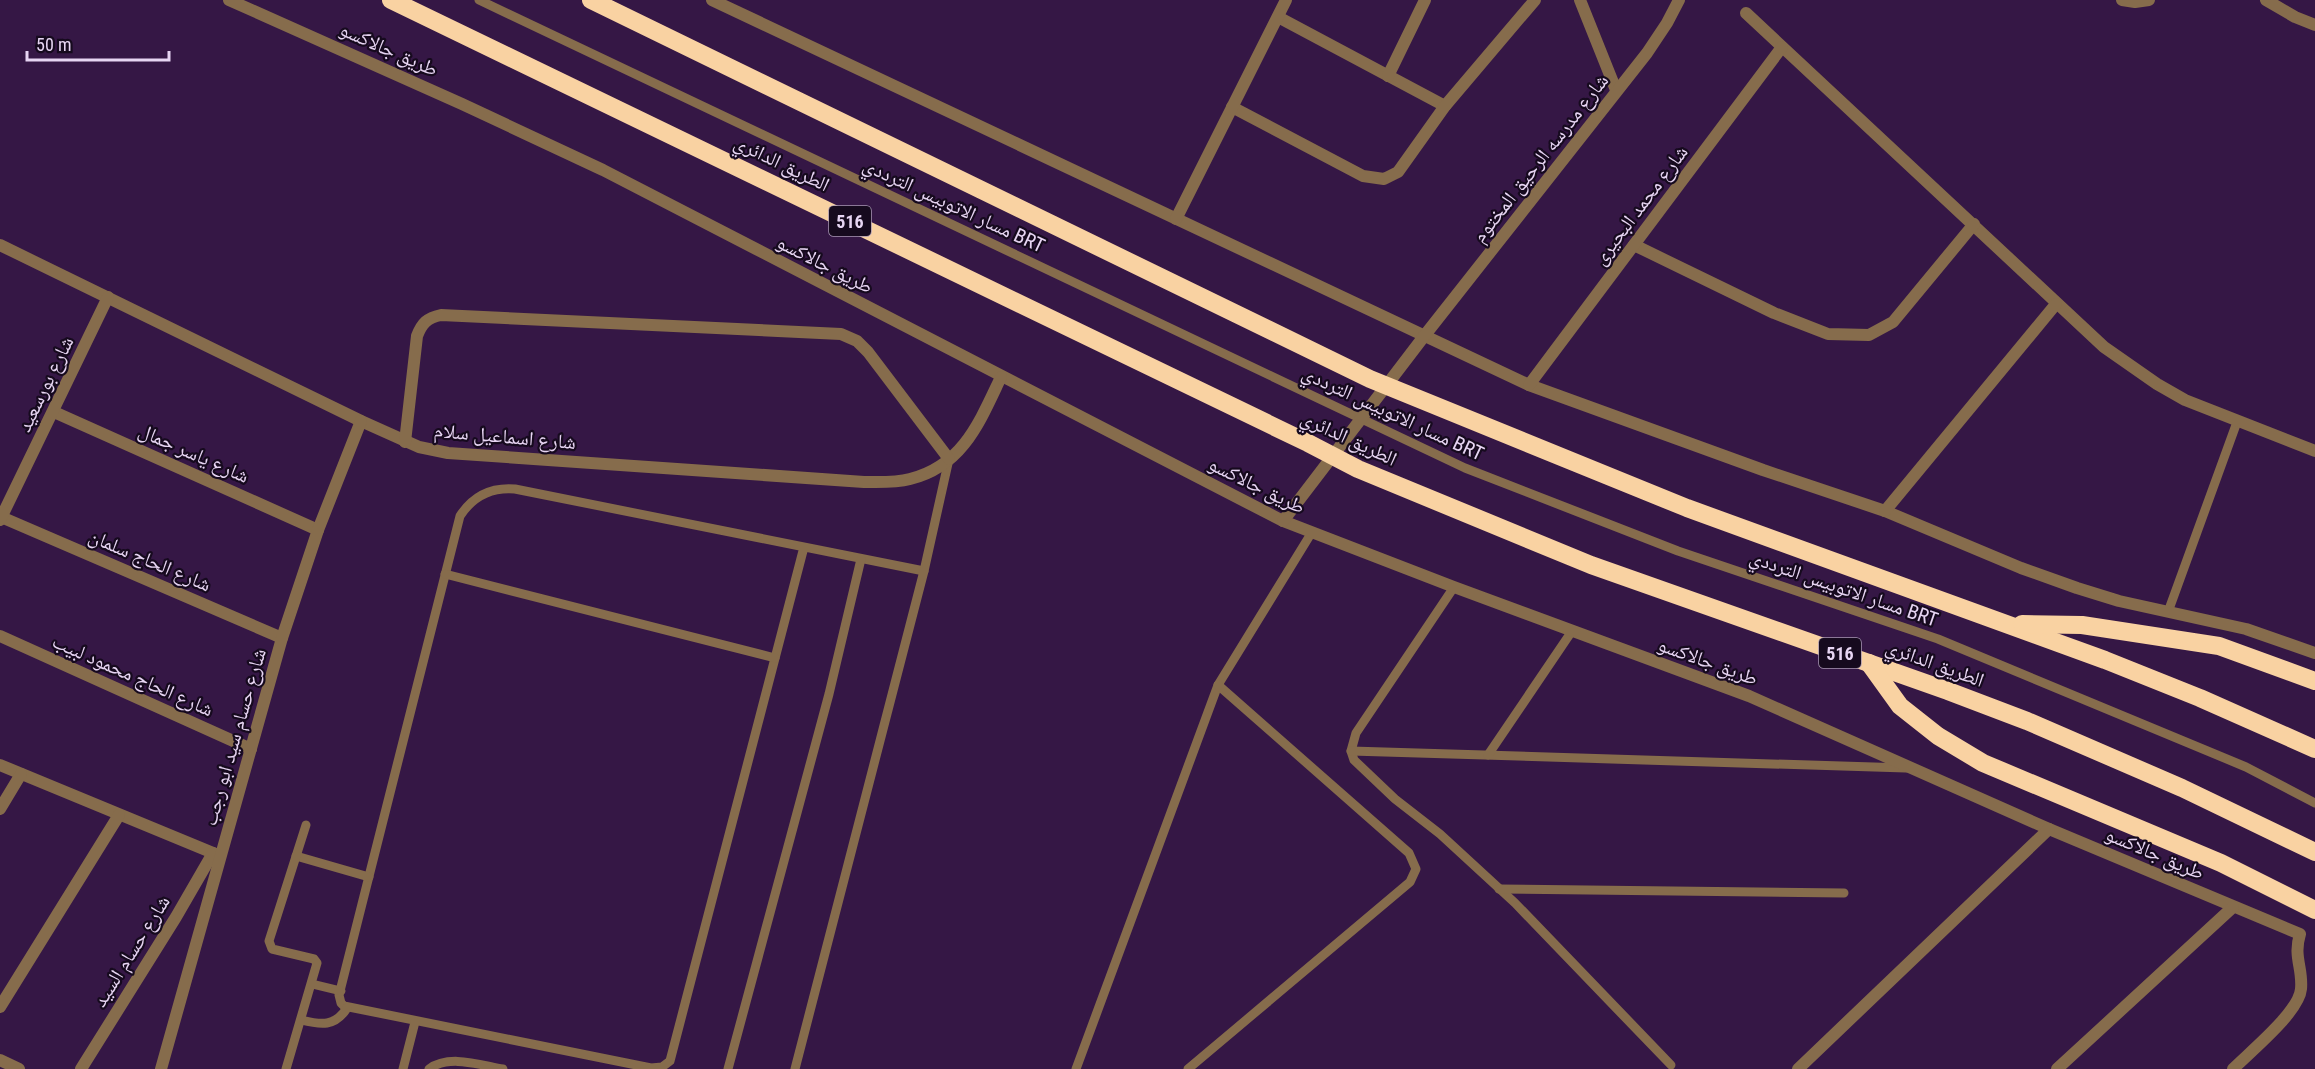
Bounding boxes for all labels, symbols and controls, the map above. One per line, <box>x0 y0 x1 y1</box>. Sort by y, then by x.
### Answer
street label: طريق جالاكسو <box>336 17 442 81</box>
scale bar <box>27 24 170 62</box>
text: 50 m <box>36 34 71 55</box>
street label: شارع مدرسه الرحيق المختوم <box>1467 69 1615 248</box>
street label: الطريق الدائري <box>729 130 834 200</box>
street label: شارع محمد البحيرى <box>1587 141 1693 270</box>
street label: مسار الاتوبيس الترددي BRT <box>858 152 1049 261</box>
road number: 516 <box>829 206 871 236</box>
street label: طريق جالاكسو <box>773 230 877 298</box>
street label: شارع بورسعيد <box>12 332 79 436</box>
street label: مسار الاتوبيس الترددي BRT <box>1297 360 1488 469</box>
street label: الطريق الدائري <box>1295 405 1401 474</box>
street label: شارع ياسر جمال <box>135 418 253 489</box>
street label: شارع اسماعيل سلام <box>433 418 577 456</box>
street label: طريق جالاكسو <box>1205 451 1309 519</box>
street label: شارع الحاج سلمان <box>85 523 215 597</box>
street label: مسار الاتوبيس الترددي BRT <box>1745 544 1941 635</box>
street label: شارع الحاج محمود لبيب <box>48 629 217 722</box>
street label: طريق جالاكسو <box>1655 632 1761 690</box>
street label: الطريق الدائري <box>1881 634 1988 696</box>
road number: 516 <box>1819 638 1861 668</box>
street label: شارع حسام سيد ابو رجب <box>197 646 273 829</box>
street label: طريق جالاكسو <box>2102 822 2208 884</box>
street label: شارع حسام السيد <box>87 891 177 1012</box>

